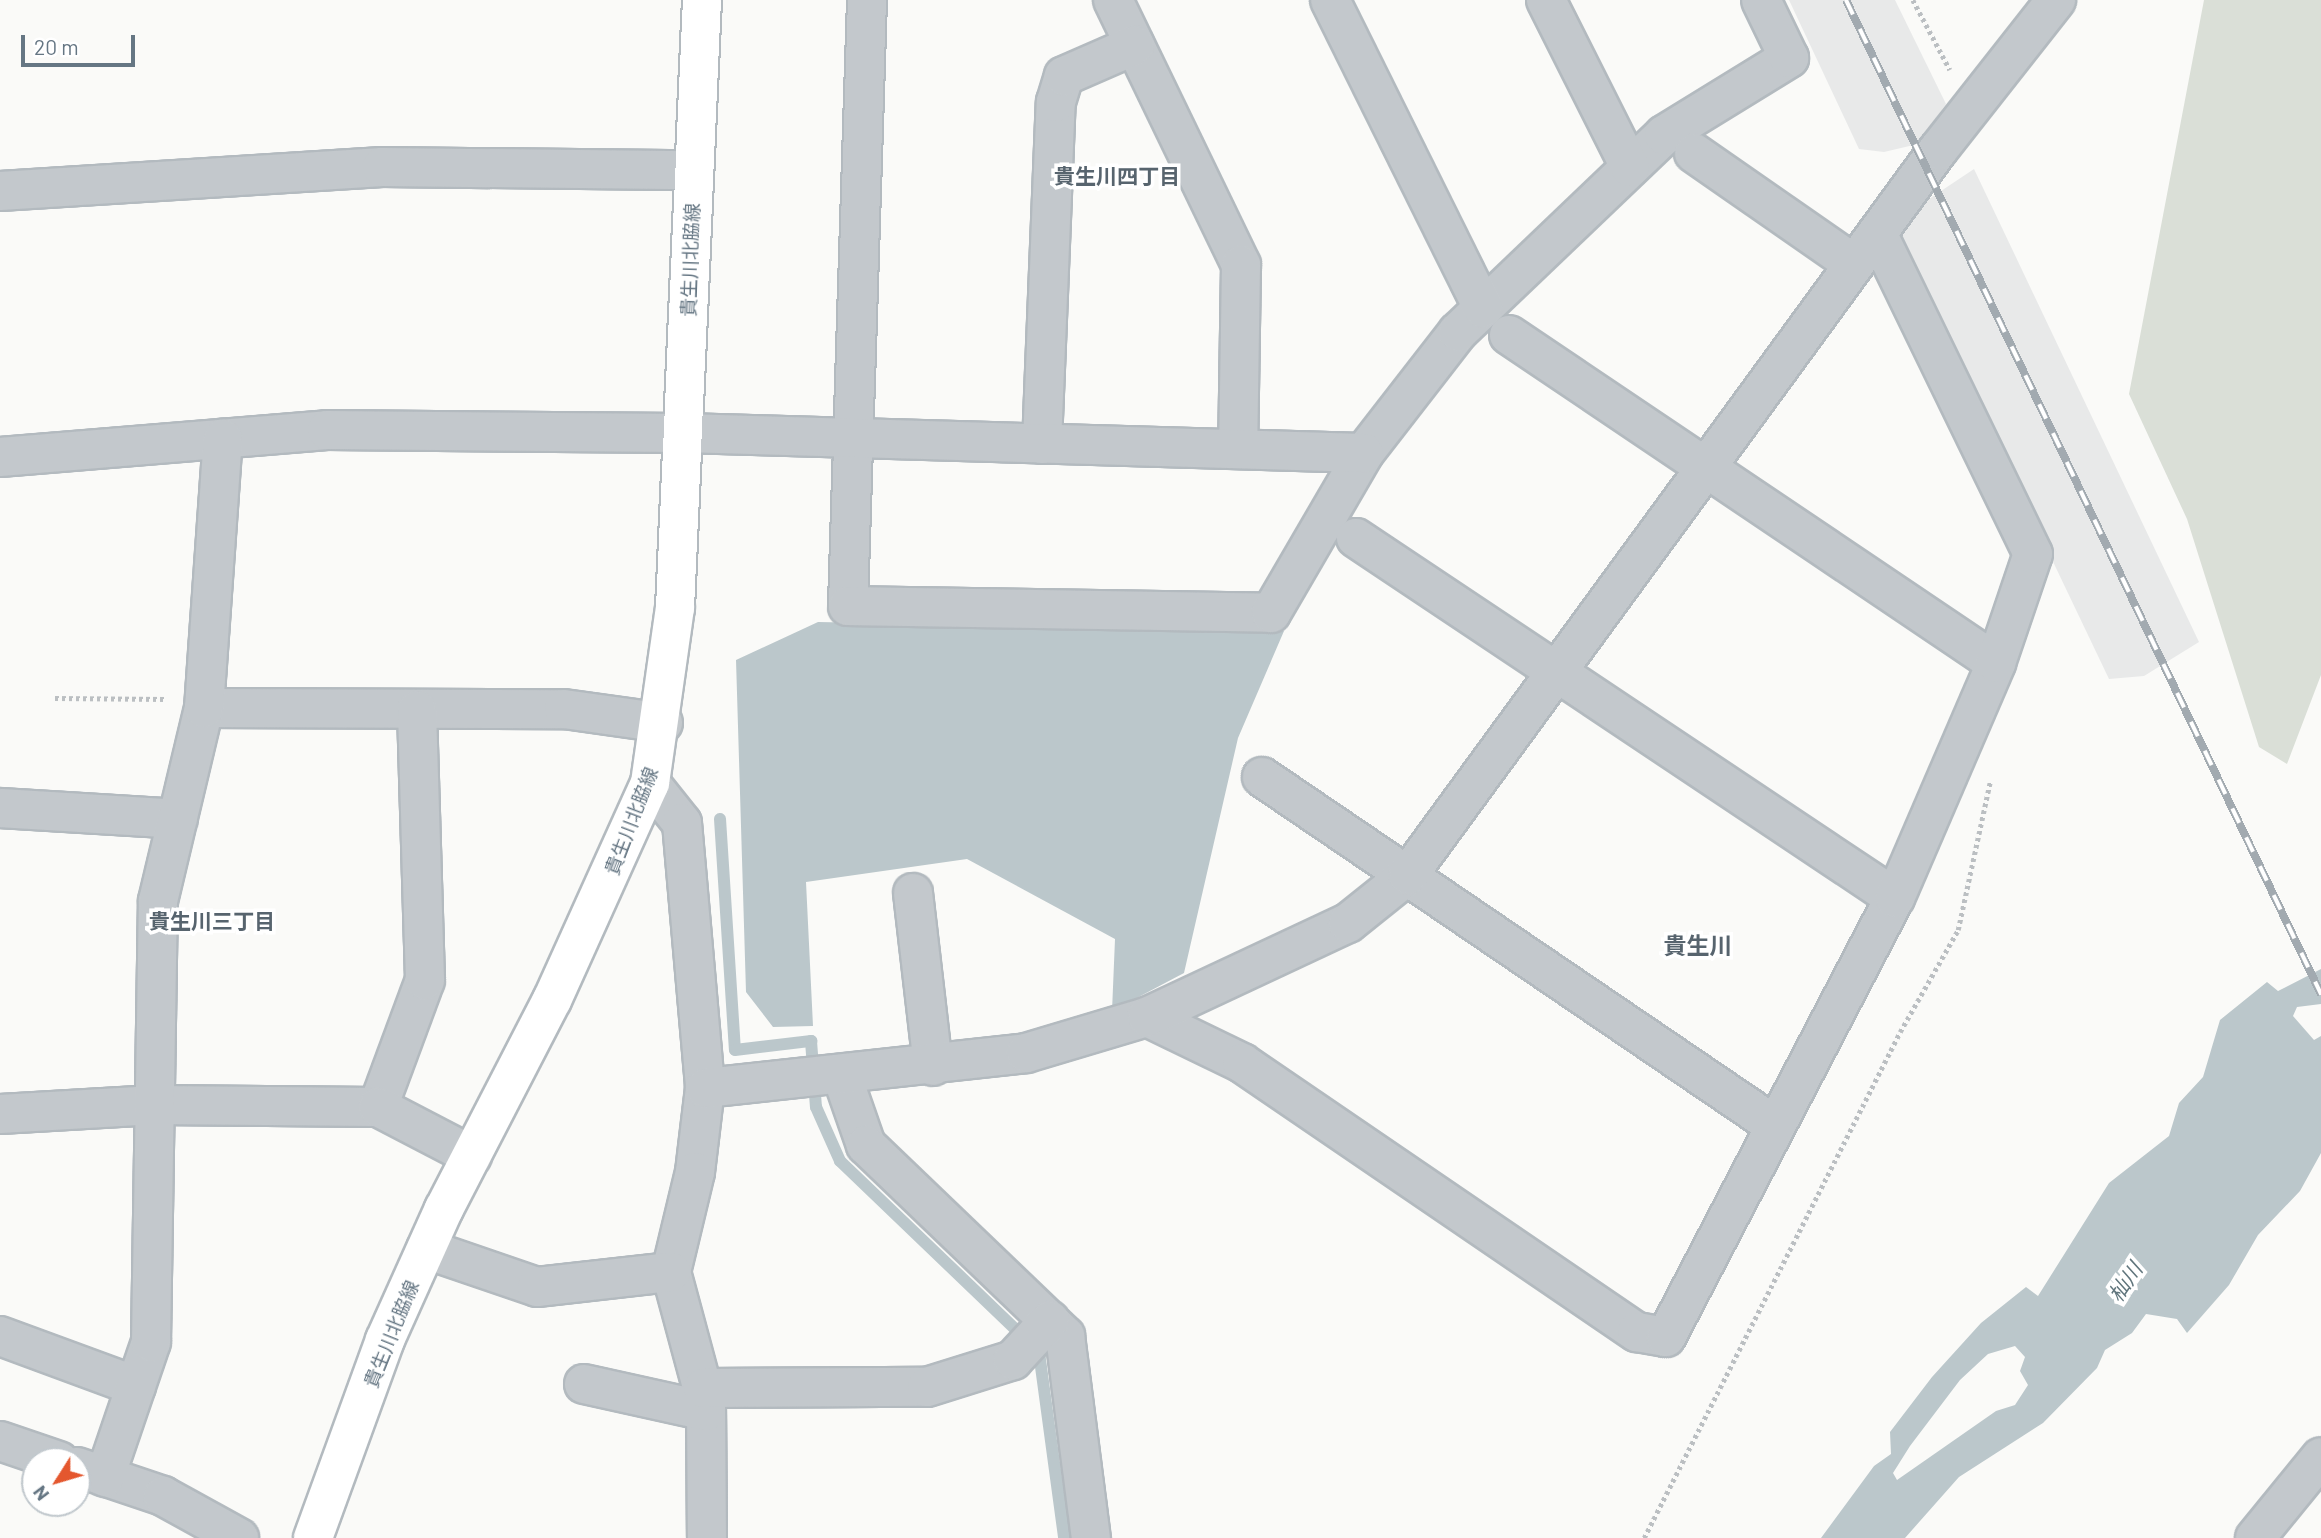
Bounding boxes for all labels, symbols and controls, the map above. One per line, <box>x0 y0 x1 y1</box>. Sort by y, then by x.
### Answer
scale bar <box>24 21 138 65</box>
text: 20 m <box>34 34 79 59</box>
district label: 貴生川四丁目 <box>1054 163 1180 189</box>
street label: 貴生川北脇線 <box>677 203 703 317</box>
street label: 貴生川北脇線 <box>600 764 662 878</box>
district label: 貴生川三丁目 <box>149 908 275 934</box>
district label: 貴生川 <box>1664 931 1732 959</box>
water label: 杣川 <box>2103 1258 2147 1306</box>
street label: 貴生川北脇線 <box>359 1277 423 1391</box>
north arrow <box>21 1447 91 1517</box>
text: N <box>27 1482 53 1506</box>

